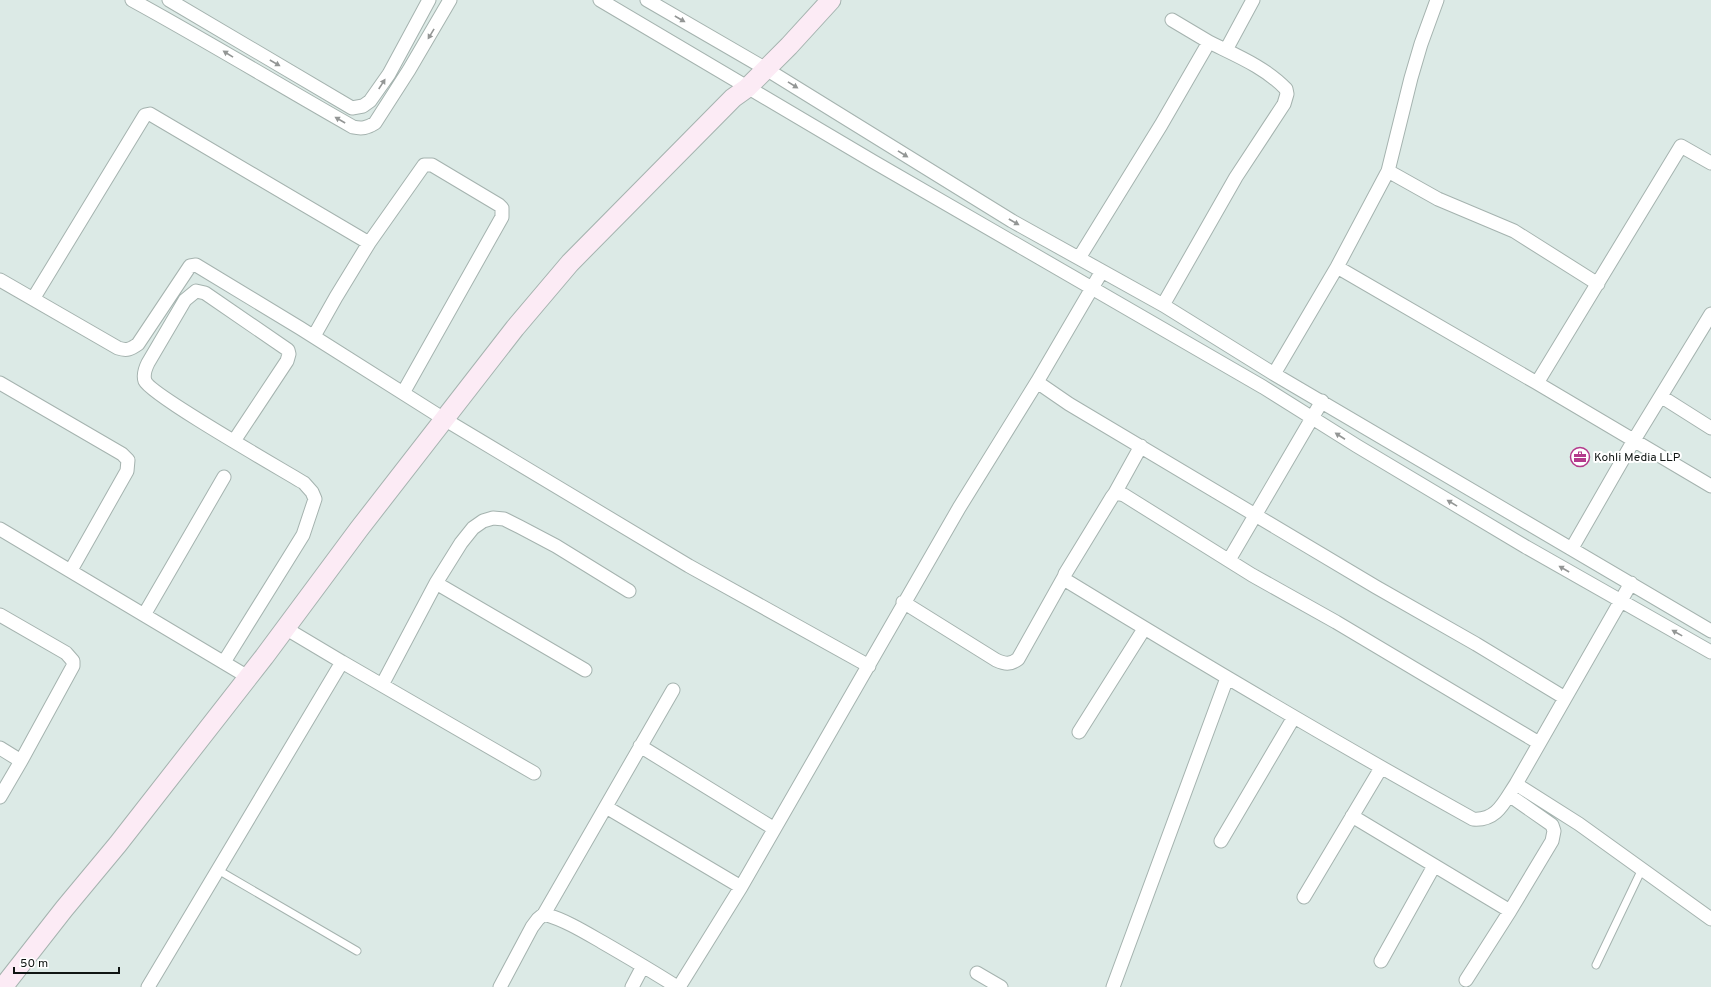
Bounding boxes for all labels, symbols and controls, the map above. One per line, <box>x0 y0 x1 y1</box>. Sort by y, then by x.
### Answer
one-way arrow <box>674 16 686 23</box>
one-way arrow <box>427 28 434 40</box>
one-way arrow <box>222 51 233 58</box>
one-way arrow <box>269 59 281 66</box>
one-way arrow <box>378 79 386 89</box>
one-way arrow <box>788 81 798 89</box>
one-way arrow <box>334 116 346 123</box>
one-way arrow <box>897 150 909 157</box>
one-way arrow <box>1008 218 1020 225</box>
one-way arrow <box>1335 432 1345 440</box>
office icon: Kohli Media LLP <box>1569 446 1591 468</box>
place label: Kohli Media LLP <box>1594 450 1681 466</box>
one-way arrow <box>1447 499 1457 507</box>
one-way arrow <box>1558 565 1570 572</box>
one-way arrow <box>1671 629 1683 636</box>
scale bar <box>14 949 119 975</box>
text: 50 m <box>20 956 48 972</box>

